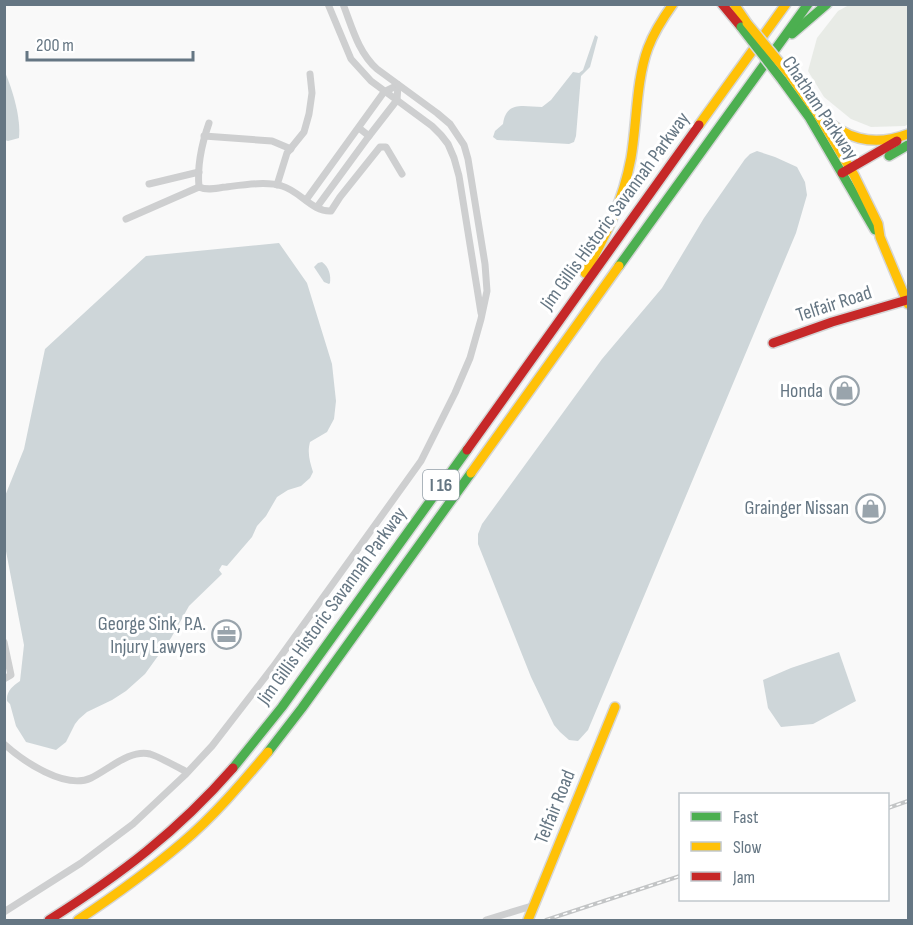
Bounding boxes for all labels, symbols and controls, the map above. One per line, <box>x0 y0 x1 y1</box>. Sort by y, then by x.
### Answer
scale bar <box>27 24 194 62</box>
text: 200 m <box>36 35 74 56</box>
street label: Chatham Parkway <box>777 52 864 165</box>
street label: Jim Gillis Historic Savannah Parkway <box>535 107 695 315</box>
street label: Telfair Road <box>793 281 875 327</box>
shop icon: Honda <box>828 375 860 407</box>
place label: Honda <box>780 379 823 403</box>
road number: I 16 <box>423 470 459 500</box>
shop icon: Grainger Nissan <box>854 492 886 524</box>
place label: Grainger Nissan <box>744 496 849 520</box>
street label: Jim Gillis Historic Savannah Parkway <box>252 502 412 710</box>
place label: George Sink, P.A. Injury Lawyers <box>98 612 206 659</box>
office icon: George Sink, P.A. Injury Lawyers <box>211 619 243 651</box>
street label: Telfair Road <box>529 766 581 848</box>
legend <box>679 793 889 901</box>
text: Fast <box>733 807 759 828</box>
text: Slow <box>733 837 762 858</box>
text: Jam <box>732 867 755 888</box>

